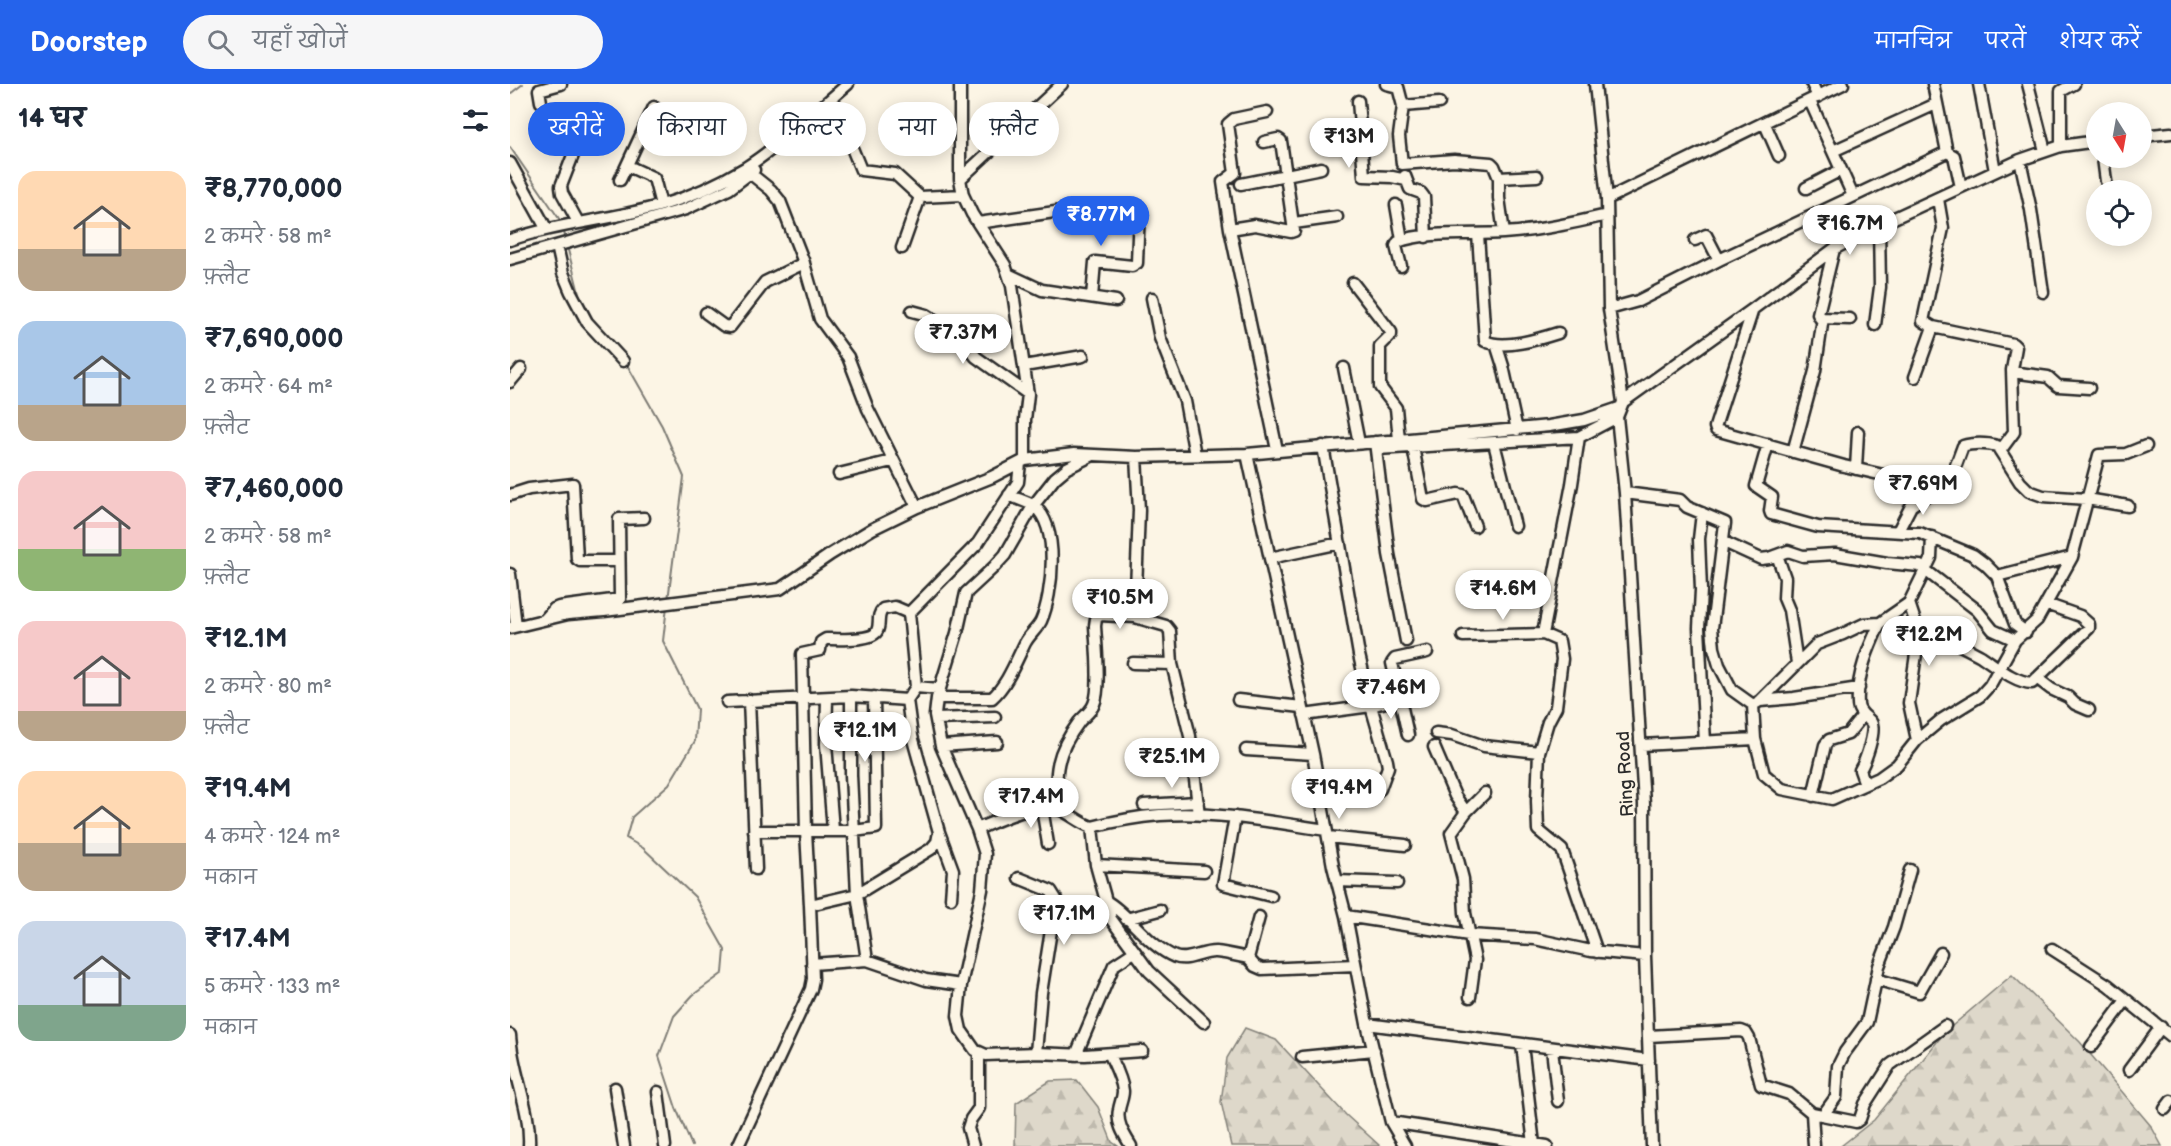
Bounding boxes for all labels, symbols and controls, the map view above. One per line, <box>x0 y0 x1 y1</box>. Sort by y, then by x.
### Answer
search box <box>183 15 603 69</box>
text: Doorstep <box>30 26 147 59</box>
icon: search <box>204 26 237 59</box>
text: यहाँ खोजें <box>252 28 347 55</box>
text: मानचित्र <box>1875 29 1952 54</box>
text: परतें <box>1985 29 2026 54</box>
text: शेयर करें <box>2059 29 2141 54</box>
chip: खरीदें <box>528 102 625 156</box>
chip: किराया <box>637 102 747 156</box>
chip: फ़िल्टर <box>759 102 866 156</box>
chip: नया <box>878 102 957 156</box>
chip: फ़्लैट <box>969 102 1059 156</box>
north arrow <box>2086 102 2152 168</box>
map controls <box>2086 102 2152 246</box>
text: 14 घर <box>18 104 86 135</box>
icon: filters <box>459 104 492 137</box>
pin: ₹13M <box>1313 118 1385 169</box>
text: ₹13M <box>1323 125 1375 149</box>
text: ₹8,770,000 <box>204 174 343 205</box>
button: locate <box>2086 180 2152 246</box>
icon: home <box>66 195 138 267</box>
pin: ₹8.77M <box>1052 196 1150 247</box>
text: ₹8.77M <box>1066 203 1136 227</box>
pin: ₹16.7M <box>1801 205 1899 256</box>
text: ₹16.7M <box>1817 212 1883 236</box>
text: 2 कमरे · 58 m² <box>204 225 332 249</box>
text: फ़्लैट <box>204 266 250 290</box>
pin: ₹7.37M <box>914 314 1012 365</box>
text: ₹7.37M <box>928 321 998 345</box>
text: ₹7,690,000 <box>204 324 344 355</box>
icon: home <box>66 345 138 417</box>
text: 2 कमरे · 64 m² <box>204 375 333 399</box>
text: फ़्लैट <box>204 416 250 440</box>
pin: ₹7.69M <box>1874 465 1972 516</box>
text: ₹7.69M <box>1888 472 1958 496</box>
text: ₹7,460,000 <box>204 474 344 505</box>
icon: home <box>66 495 138 567</box>
text: 2 कमरे · 58 m² <box>204 525 332 549</box>
text: फ़्लैट <box>204 566 250 590</box>
pin: ₹14.6M <box>1454 570 1552 621</box>
text: ₹14.6M <box>1469 577 1537 601</box>
pin: ₹10.5M <box>1071 579 1169 630</box>
text: ₹10.5M <box>1086 586 1154 610</box>
pin: ₹12.2M <box>1880 616 1978 667</box>
text: ₹12.2M <box>1895 623 1963 647</box>
text: ₹12.1M <box>204 624 287 655</box>
icon: home <box>66 645 138 717</box>
pin: ₹7.46M <box>1342 669 1440 720</box>
text: 2 कमरे · 80 m² <box>204 675 332 699</box>
text: ₹7.46M <box>1356 676 1426 700</box>
pin: ₹12.1M <box>816 712 914 763</box>
text: फ़्लैट <box>204 716 250 740</box>
text: ₹12.1M <box>833 719 897 743</box>
street label: Ring Road <box>1613 731 1638 817</box>
pin: ₹25.1M <box>1123 738 1221 789</box>
text: ₹25.1M <box>1138 745 1206 769</box>
pin: ₹19.4M <box>1290 769 1388 820</box>
text: ₹19.4M <box>204 774 291 805</box>
text: ₹19.4M <box>1305 776 1373 800</box>
pin: ₹17.4M <box>982 778 1080 829</box>
text: ₹17.4M <box>998 785 1064 809</box>
icon: home <box>66 795 138 867</box>
text: 4 कमरे · 124 m² <box>204 825 340 849</box>
text: मकान <box>204 866 257 890</box>
pin: ₹17.1M <box>1015 895 1113 946</box>
text: ₹17.1M <box>1032 902 1096 926</box>
text: ₹17.4M <box>204 924 291 955</box>
icon: home <box>66 945 138 1017</box>
text: 5 कमरे · 133 m² <box>204 975 340 999</box>
text: मकान <box>204 1016 257 1040</box>

